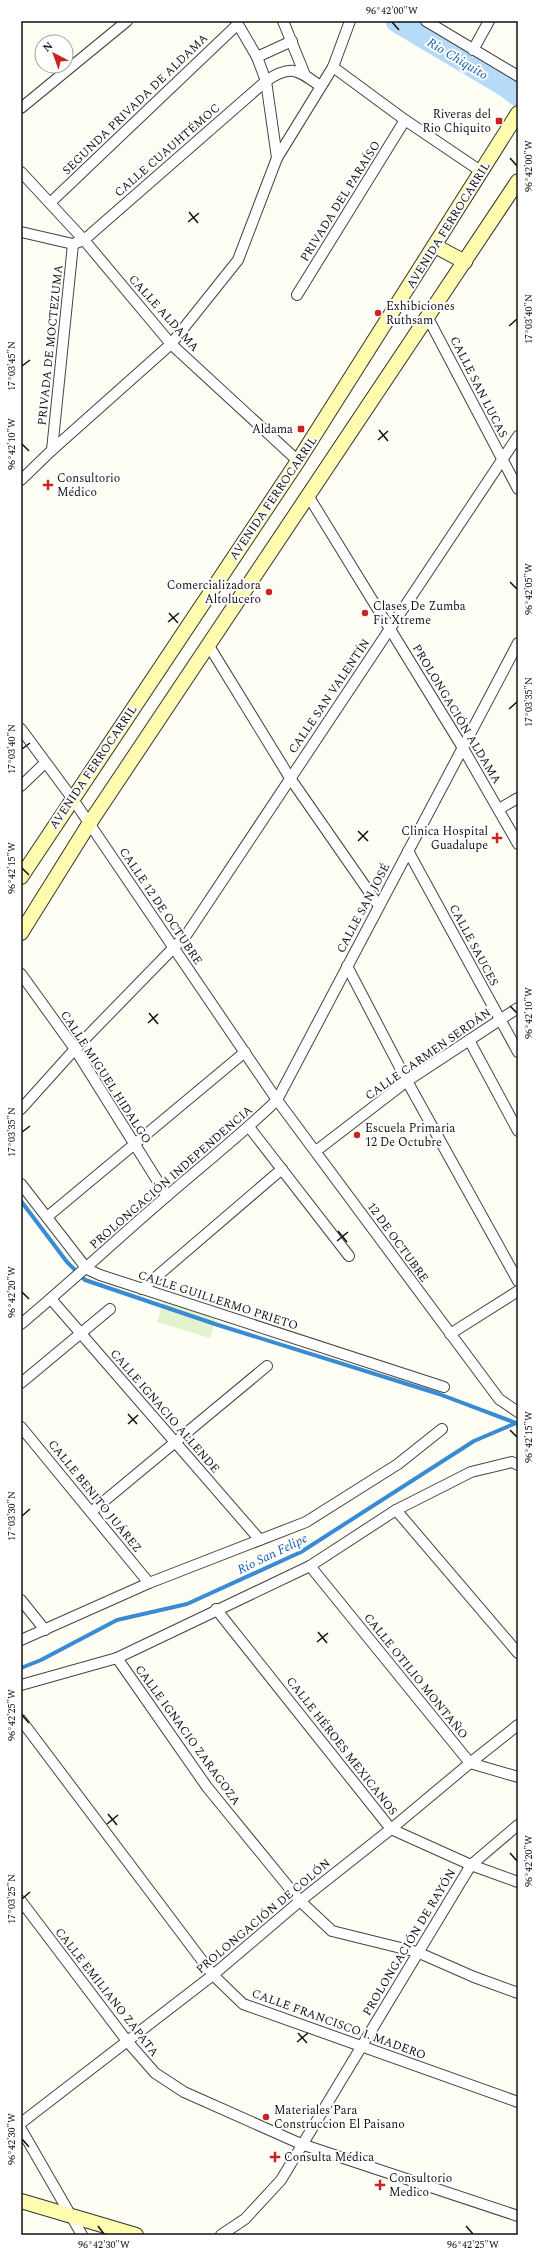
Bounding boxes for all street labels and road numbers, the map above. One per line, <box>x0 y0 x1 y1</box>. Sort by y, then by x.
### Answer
street label: SEGUNDA PRIVADA DE ALDAMA <box>58 29 213 179</box>
street label: CALLE CUAUHTÉMOC <box>110 99 224 202</box>
street label: PRIVADA DEL PARAÍSO <box>295 137 385 265</box>
street label: AVENIDA FERROCARRIL <box>402 158 495 292</box>
street label: PRIVADA DE MOCTEZUMA <box>33 264 68 426</box>
street label: CALLE ALDAMA <box>124 271 204 356</box>
street label: CALLE SAN LUCAS <box>445 333 512 441</box>
street label: AVENIDA FERROCARRIL <box>225 432 322 564</box>
street label: CALLE SAN VALENTÍN <box>284 635 375 758</box>
street label: PROLONGACIÓN ALDAMA <box>407 641 506 788</box>
street label: AVENIDA FERROCARRIL <box>45 701 142 833</box>
street label: CALLE 12 DE OCTUBRE <box>114 844 207 969</box>
street label: CALLE SAN JOSÉ <box>332 860 395 957</box>
street label: CALLE SAUCES <box>444 901 503 990</box>
street label: CALLE CARMEN SERDÁN <box>361 1004 495 1105</box>
street label: CALLE MIGUEL HIDALGO <box>55 1007 156 1148</box>
street label: PROLONGACIÓN INDEPENDENCIA <box>86 1101 257 1254</box>
street label: 12 DE OCTUBRE <box>362 1198 433 1286</box>
street label: CALLE GUILLERMO PRIETO <box>135 1266 300 1335</box>
street label: CALLE IGNACIO ALLENDE <box>105 1345 224 1478</box>
street label: CALLE BENITO JUÁREZ <box>43 1436 146 1557</box>
street label: CALLE OTILIO MONTAÑO <box>359 1609 472 1743</box>
street label: CALLE IGNACIO ZARAGOZA <box>130 1661 245 1810</box>
street label: CALLE HÉROES MEXICANOS <box>281 1673 402 1820</box>
street label: PROLONGACIÓN DE COLÓN <box>192 1854 335 1979</box>
street label: PROLONGACIÓN DE RAYÓN <box>358 1865 461 2020</box>
street label: CALLE EMILIANO ZAPATA <box>50 1924 163 2061</box>
street label: CALLE FRANCISCO I. MADERO <box>249 1984 429 2065</box>

